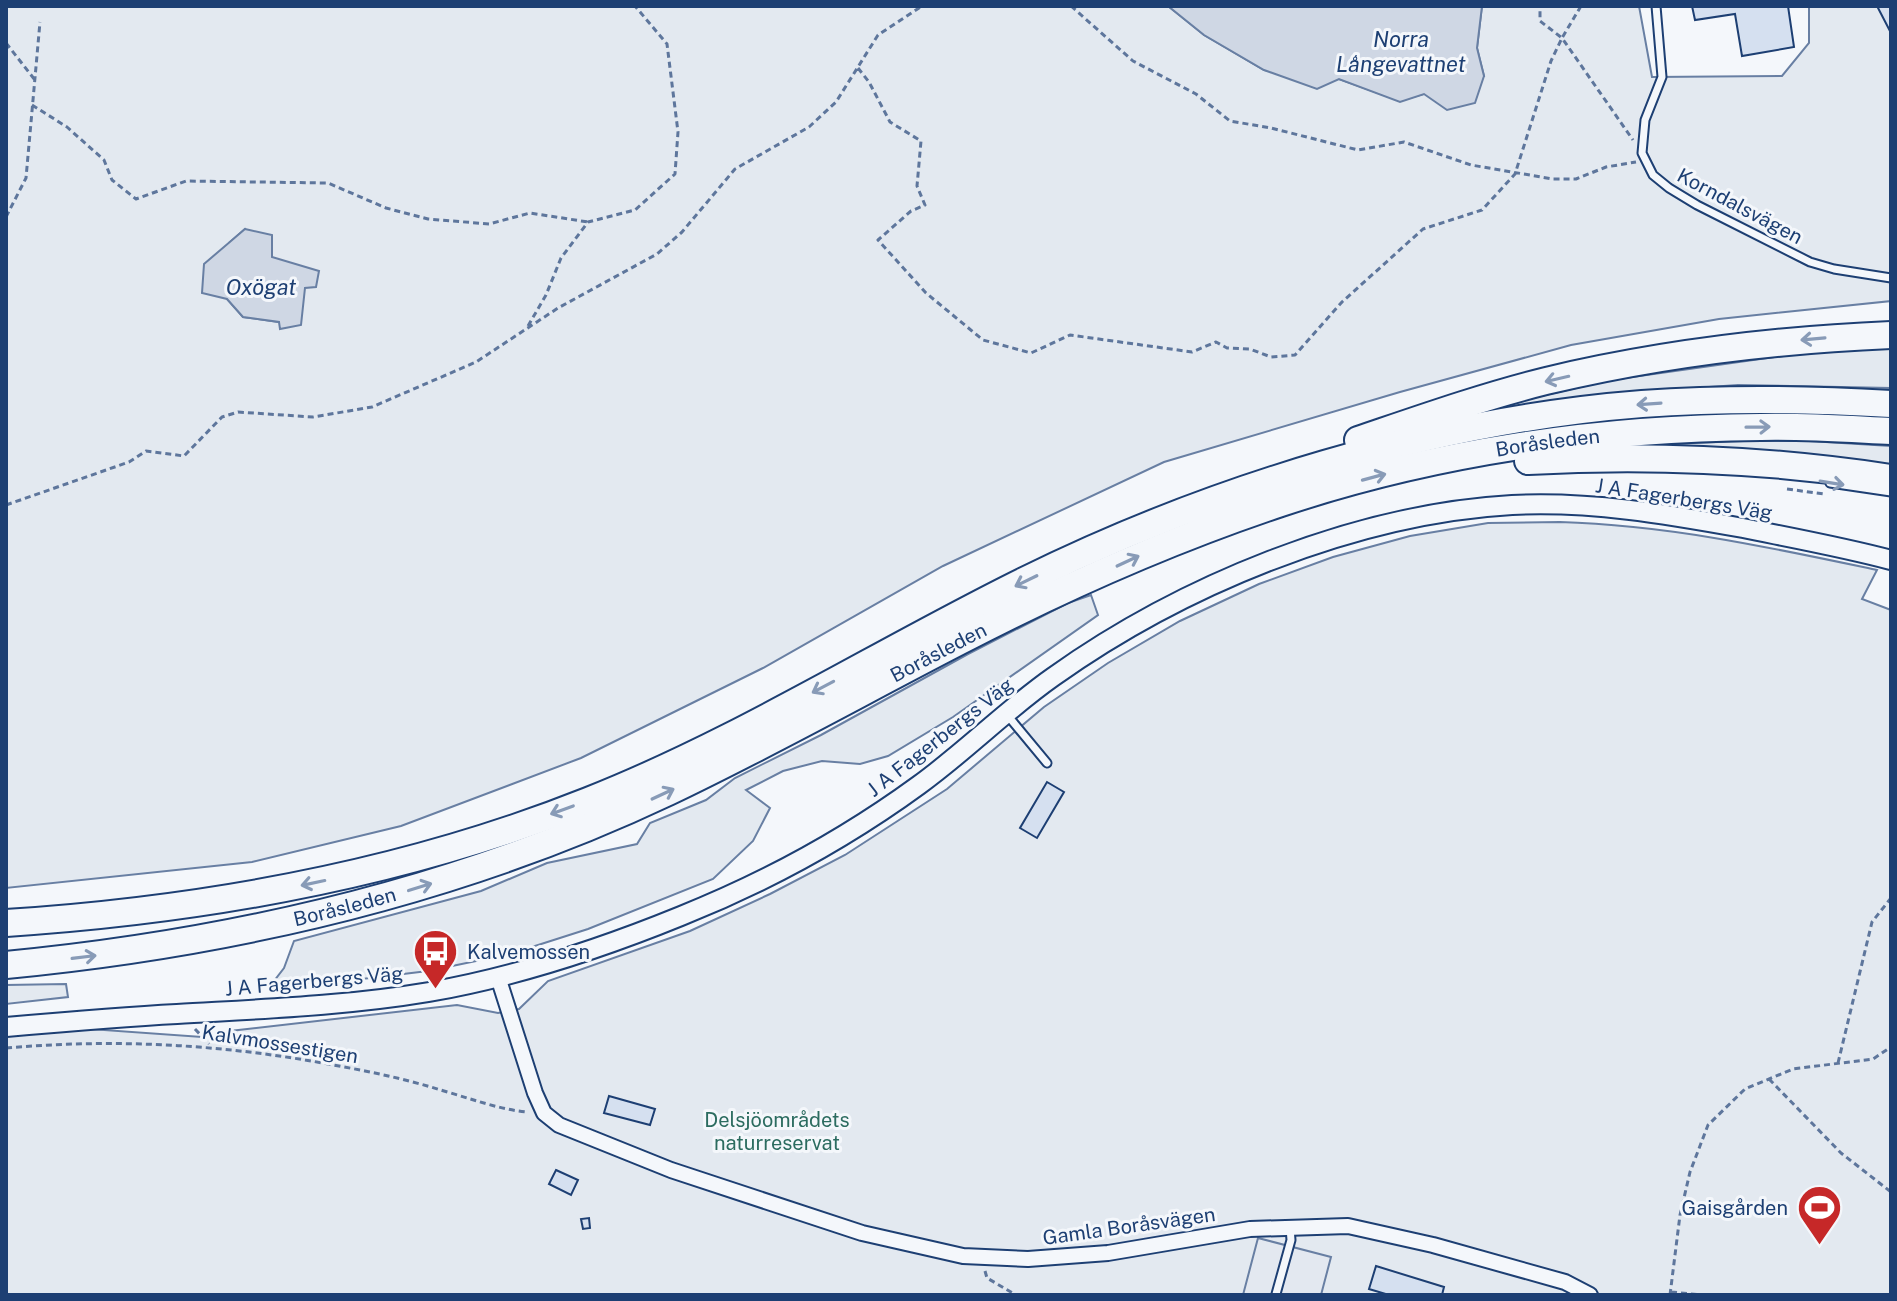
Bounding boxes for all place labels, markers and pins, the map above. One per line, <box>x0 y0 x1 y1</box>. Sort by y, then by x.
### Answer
bus stop icon: Kalvemossen <box>412 928 460 991</box>
place label: Kalvemossen <box>467 940 590 964</box>
sports icon: Gaisgården <box>1795 1184 1843 1247</box>
place label: Gaisgården <box>1682 1196 1788 1220</box>

